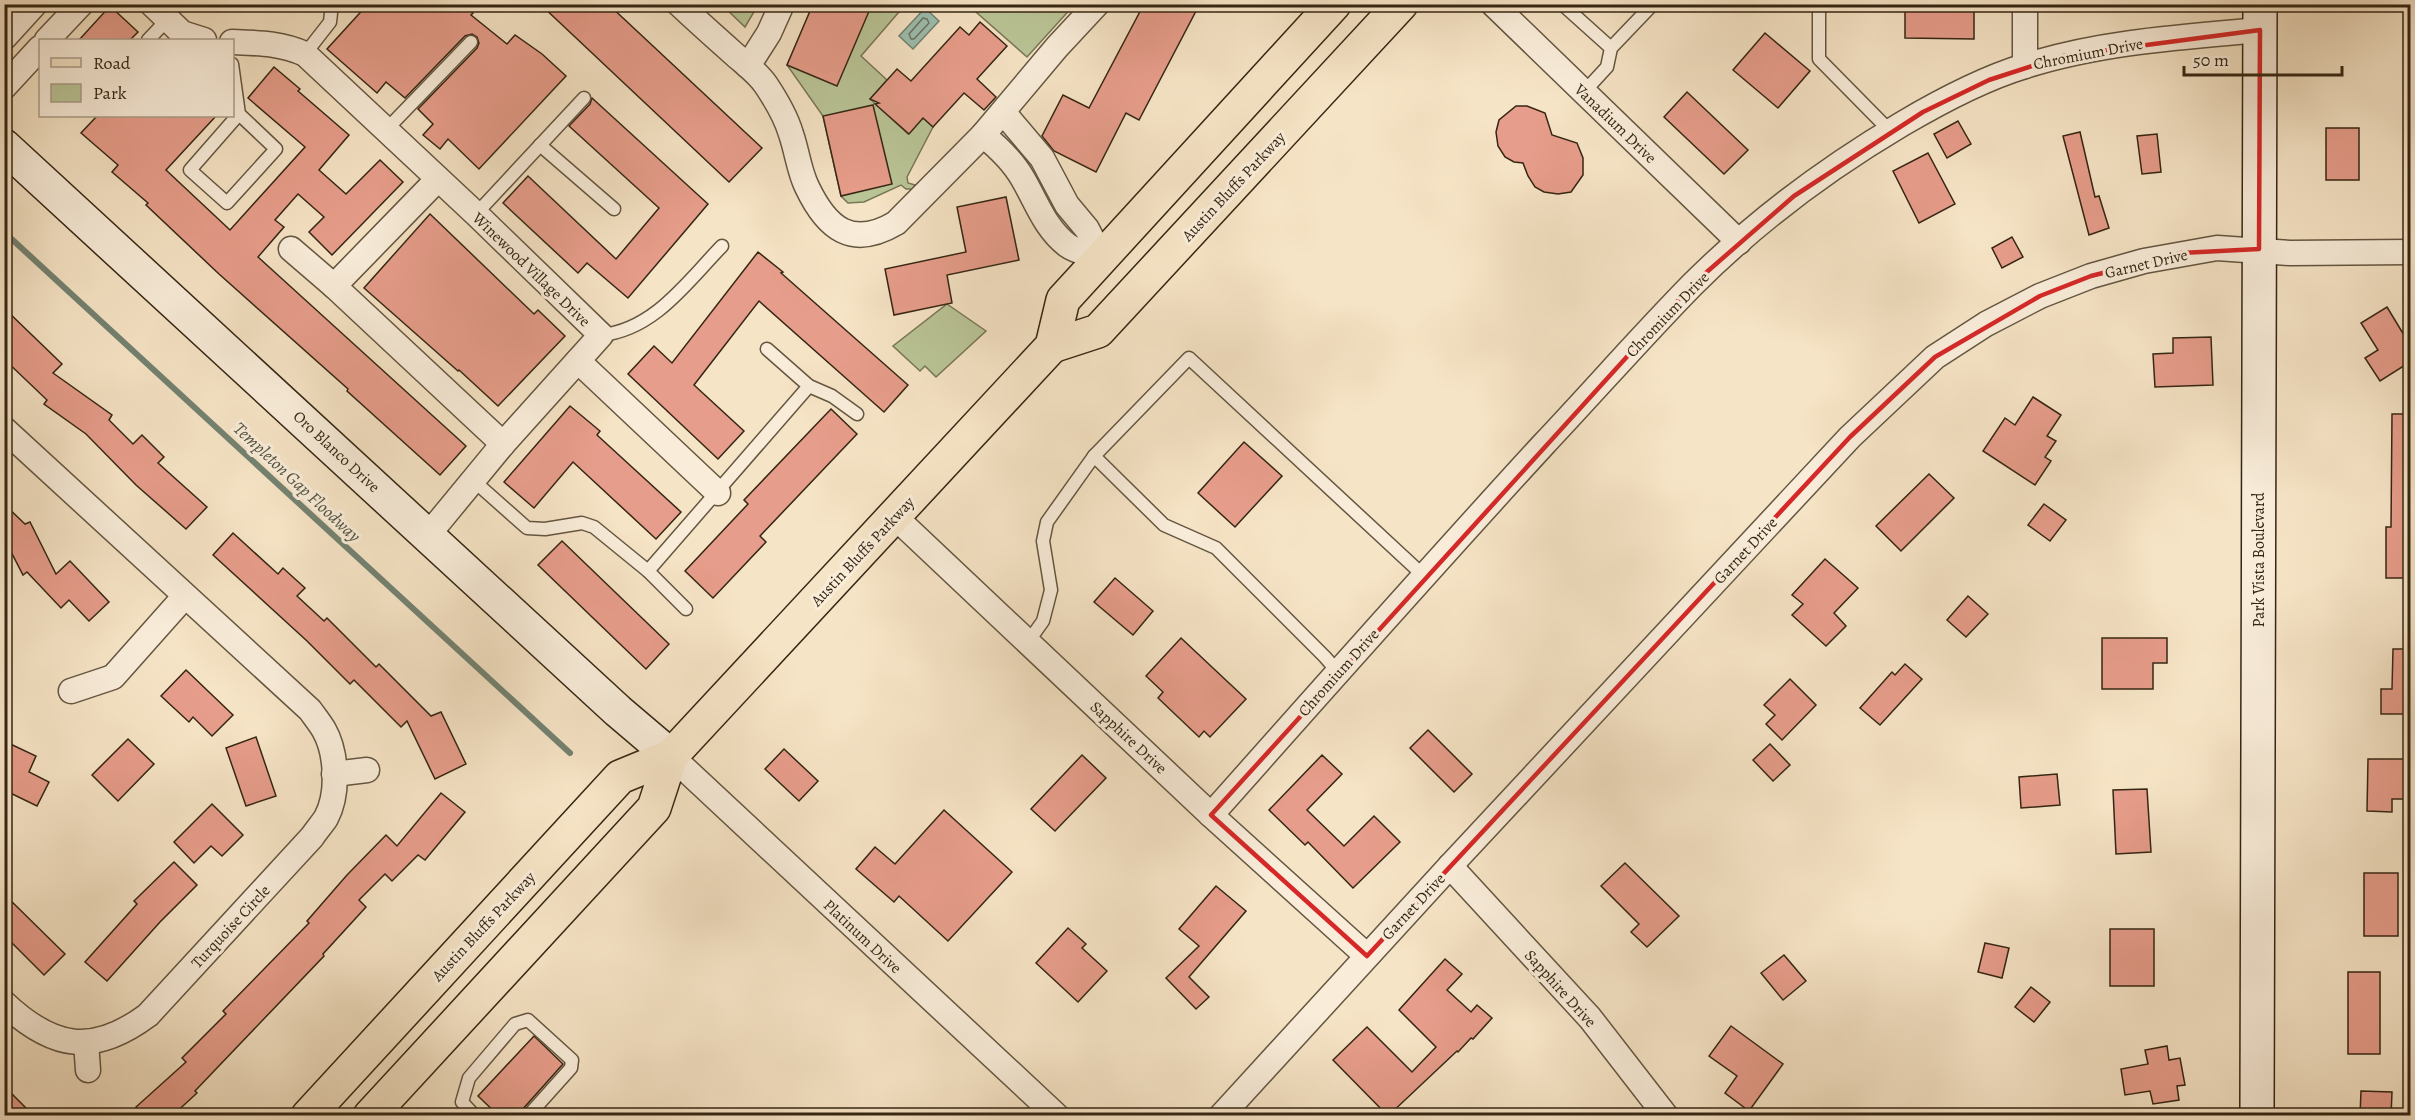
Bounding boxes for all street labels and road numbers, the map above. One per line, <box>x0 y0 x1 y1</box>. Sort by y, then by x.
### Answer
street label: Chromium Drive <box>2031 33 2145 75</box>
street label: Vanadium Drive <box>1569 78 1661 169</box>
street label: Austin Bluffs Parkway <box>1176 126 1291 247</box>
street label: Winewood Village Drive <box>467 207 595 332</box>
street label: Garnet Drive <box>2103 244 2190 284</box>
street label: Chromium Drive <box>1621 267 1714 362</box>
street label: Oro Blanco Drive <box>288 406 385 498</box>
street label: Austin Bluffs Parkway <box>805 491 920 612</box>
street label: Park Vista Boulevard <box>2248 492 2270 628</box>
street label: Garnet Drive <box>1709 512 1783 589</box>
street label: Chromium Drive <box>1293 624 1384 721</box>
street label: Sapphire Drive <box>1085 696 1172 779</box>
street label: Austin Bluffs Parkway <box>426 866 541 987</box>
street label: Garnet Drive <box>1377 868 1451 945</box>
street label: Turquoise Circle <box>186 880 275 973</box>
street label: Platinum Drive <box>818 895 906 979</box>
street label: Sapphire Drive <box>1519 945 1601 1032</box>

